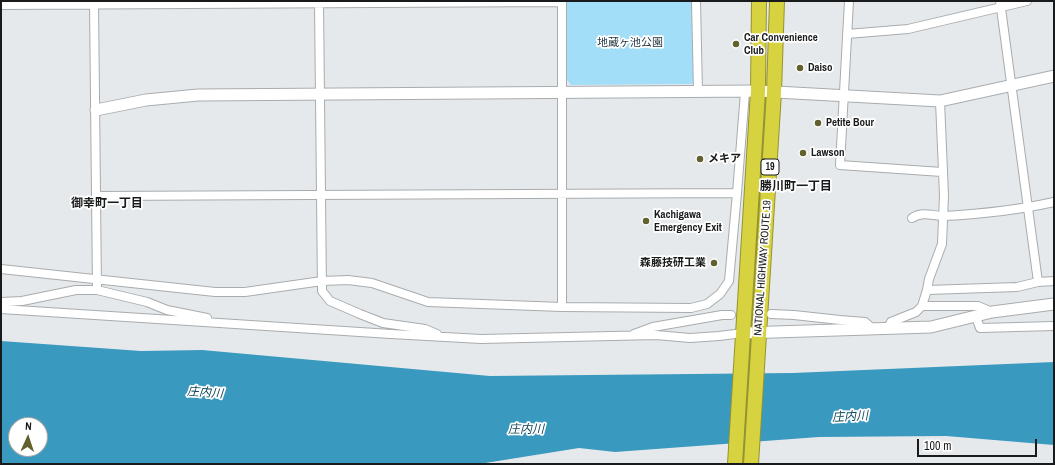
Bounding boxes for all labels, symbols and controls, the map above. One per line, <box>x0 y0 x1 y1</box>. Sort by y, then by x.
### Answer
place label: Car Convenience Club <box>744 31 818 57</box>
park label: 地蔵ヶ池公園 <box>597 36 663 50</box>
marker: Car Convenience Club <box>731 39 741 49</box>
place label: Daiso <box>808 61 833 75</box>
marker: Daiso <box>795 63 805 73</box>
place label: Petite Bour <box>826 116 874 130</box>
marker: Petite Bour <box>813 118 823 128</box>
place label: Lawson <box>811 146 845 160</box>
marker: Lawson <box>798 148 808 158</box>
place label: メキア <box>708 152 741 166</box>
marker: メキア <box>695 154 705 164</box>
road number: 19 <box>761 159 779 175</box>
district label: 勝川町一丁目 <box>760 180 832 194</box>
district label: 御幸町一丁目 <box>71 197 143 211</box>
street label: NATIONAL HIGHWAY ROUTE 19 <box>752 200 774 336</box>
place label: Kachigawa Emergency Exit <box>654 208 722 234</box>
marker: Kachigawa Emergency Exit <box>641 216 651 226</box>
place label: 森藤技研工業 <box>640 256 706 270</box>
marker: 森藤技研工業 <box>709 258 719 268</box>
water label: 庄内川 <box>187 385 223 401</box>
water label: 庄内川 <box>832 409 868 425</box>
north arrow <box>8 417 48 457</box>
text: N <box>25 419 32 433</box>
water label: 庄内川 <box>508 423 544 437</box>
scale bar <box>919 431 1039 457</box>
text: 100 m <box>924 438 951 454</box>

